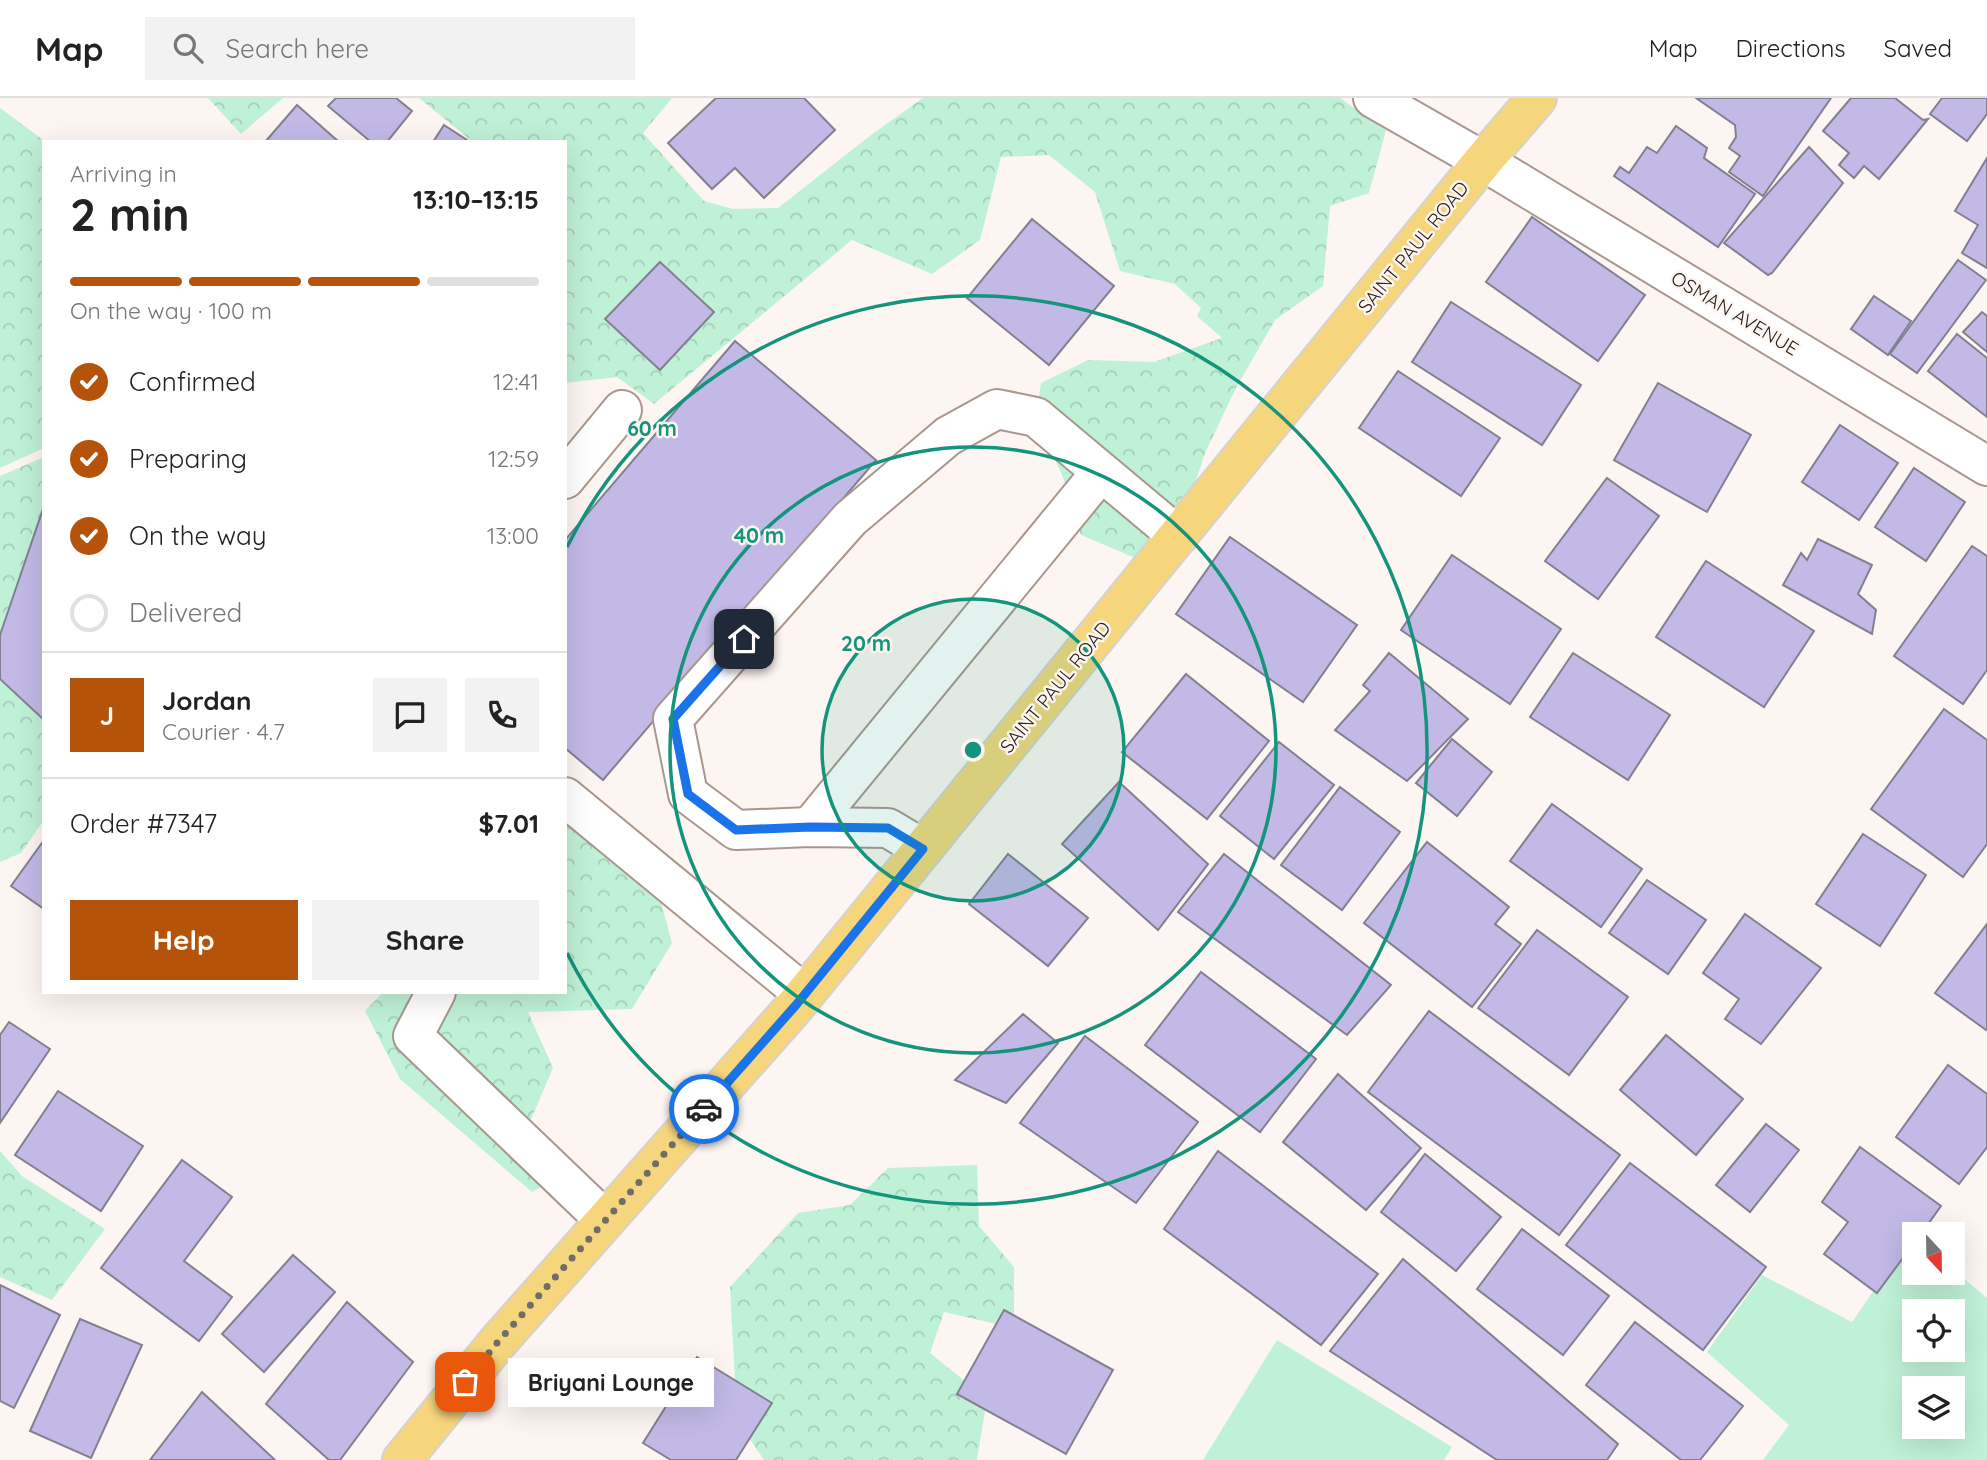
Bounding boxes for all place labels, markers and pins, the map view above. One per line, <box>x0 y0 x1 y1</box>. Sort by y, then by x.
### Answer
pin <box>714 609 774 669</box>
centre of rings <box>961 738 985 762</box>
pin <box>435 1352 495 1412</box>
callout: Briyani Lounge <box>507 1358 714 1406</box>

